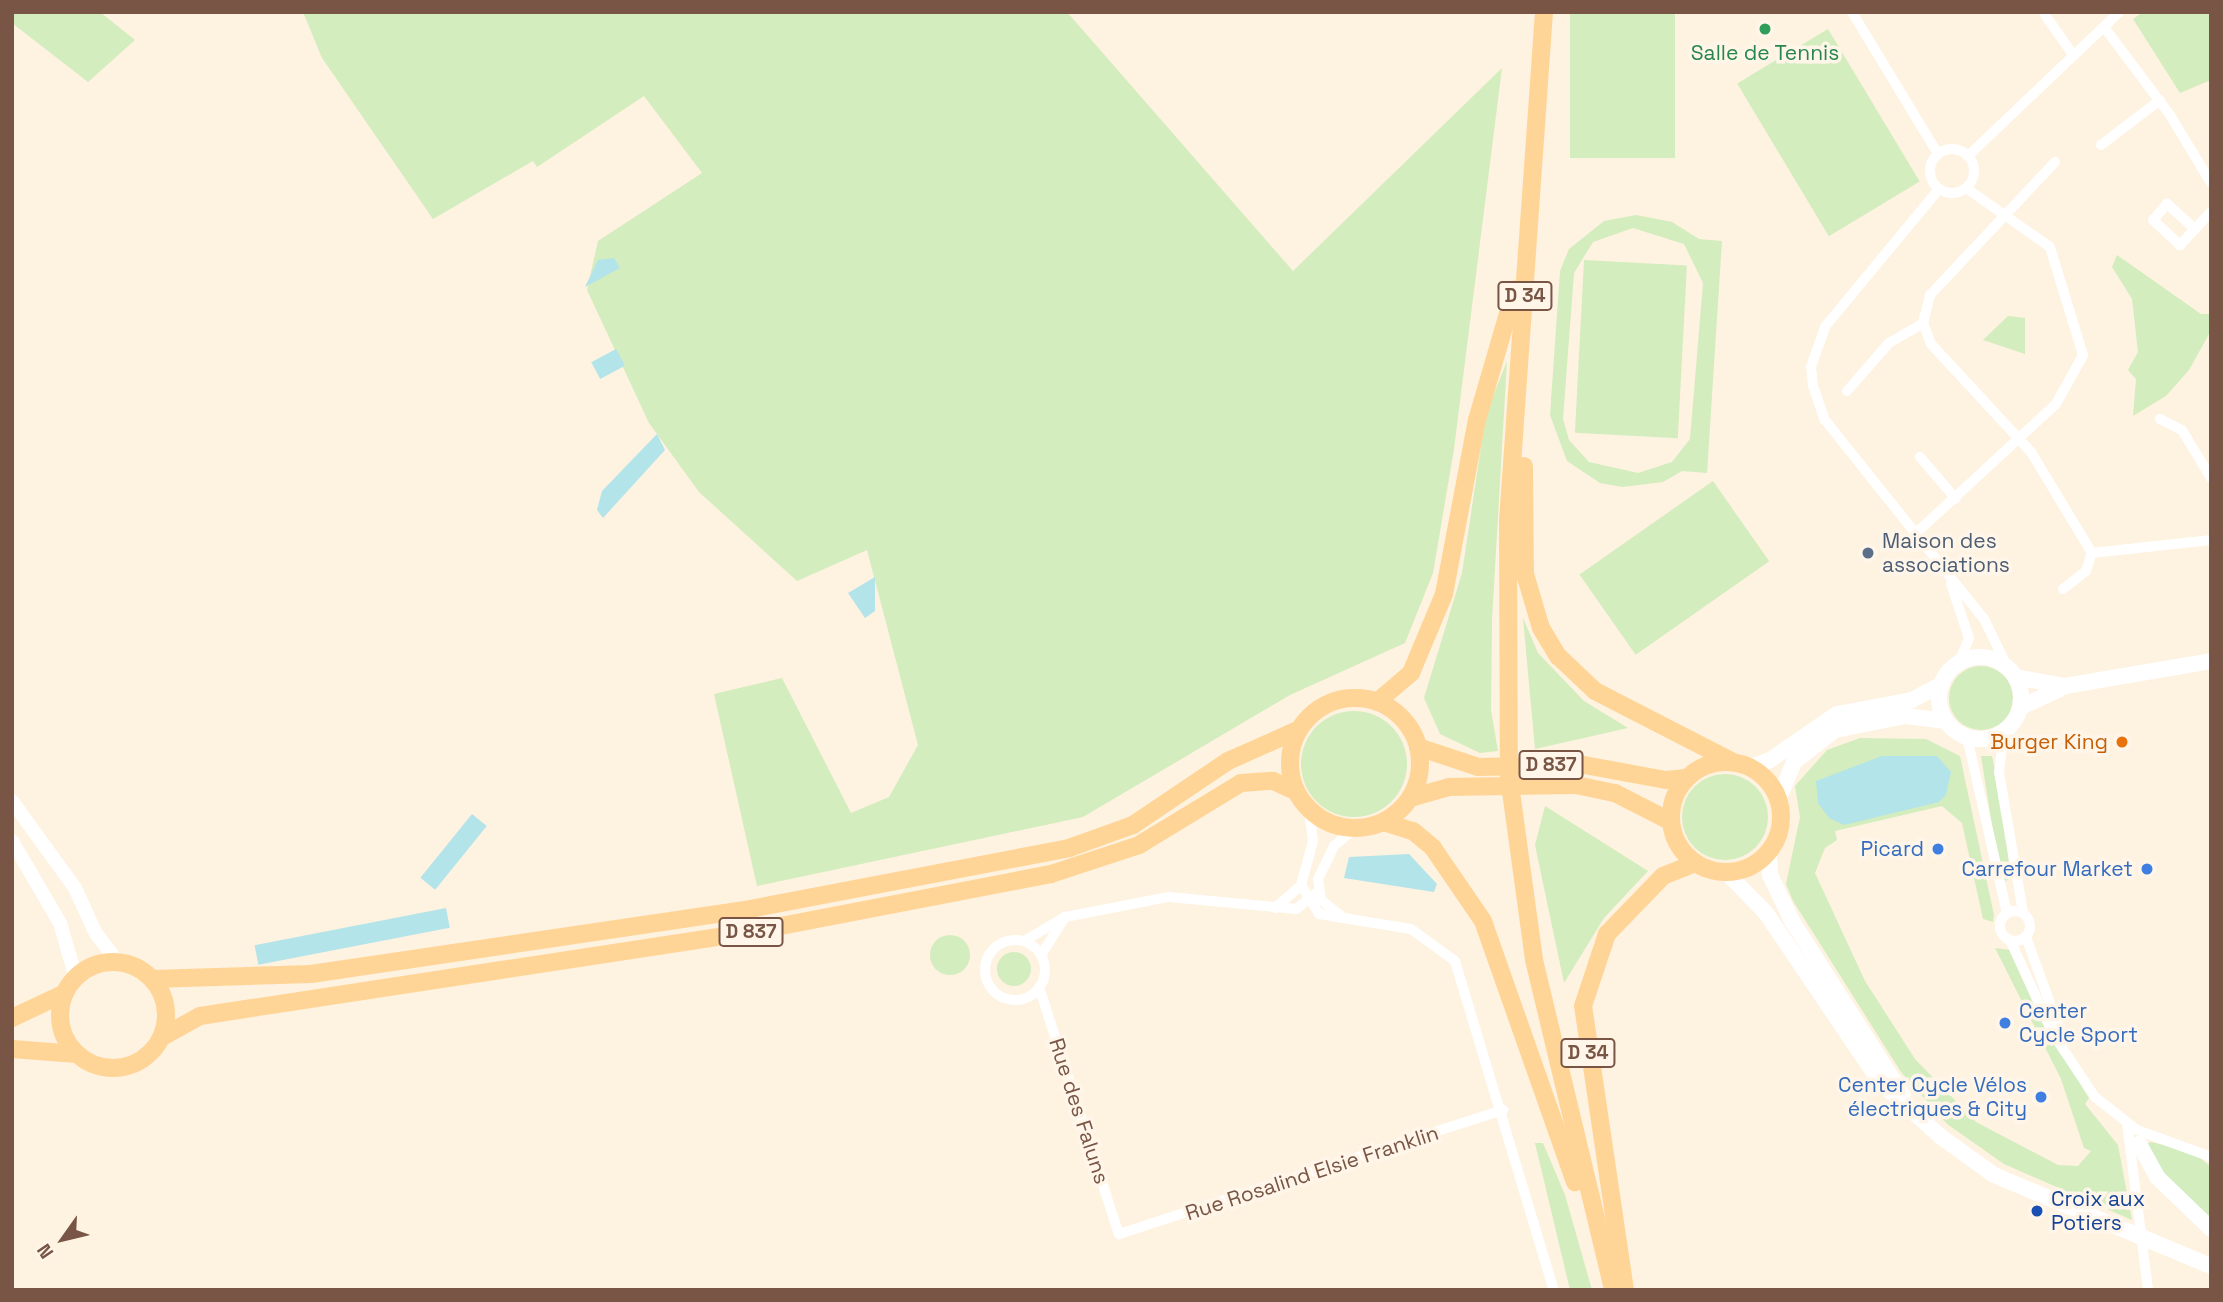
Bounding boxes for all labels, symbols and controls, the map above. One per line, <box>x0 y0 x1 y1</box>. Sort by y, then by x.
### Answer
marker: Salle de Tennis <box>1757 21 1773 37</box>
place label: Salle de Tennis <box>1690 40 1840 66</box>
road number: D 34 <box>1497 280 1553 312</box>
place label: Maison des associations <box>1882 528 2010 578</box>
marker: Maison des associations <box>1860 545 1876 561</box>
place label: Burger King <box>1990 729 2108 755</box>
marker: Burger King <box>2114 734 2130 750</box>
road number: D 837 <box>1518 750 1584 780</box>
place label: Picard <box>1861 836 1924 862</box>
marker: Picard <box>1930 841 1946 857</box>
place label: Carrefour Market <box>1961 856 2133 882</box>
marker: Carrefour Market <box>2139 861 2155 877</box>
road number: D 837 <box>718 916 784 948</box>
place label: Center Cycle Sport <box>2019 998 2138 1048</box>
marker: Center Cycle Sport <box>1997 1015 2013 1031</box>
street label: Rue des Faluns <box>1044 1035 1114 1187</box>
road number: D 34 <box>1560 1037 1616 1068</box>
place label: Center Cycle Vélos électriques & City <box>1838 1072 2027 1122</box>
marker: Center Cycle Vélos électriques & City <box>2033 1089 2049 1105</box>
street label: Rue Rosalind Elsie Franklin <box>1182 1120 1442 1226</box>
place label: Croix aux Potiers <box>2051 1186 2145 1236</box>
marker: Croix aux Potiers <box>2029 1203 2045 1219</box>
north arrow <box>28 1204 98 1274</box>
text: N <box>31 1239 59 1263</box>

